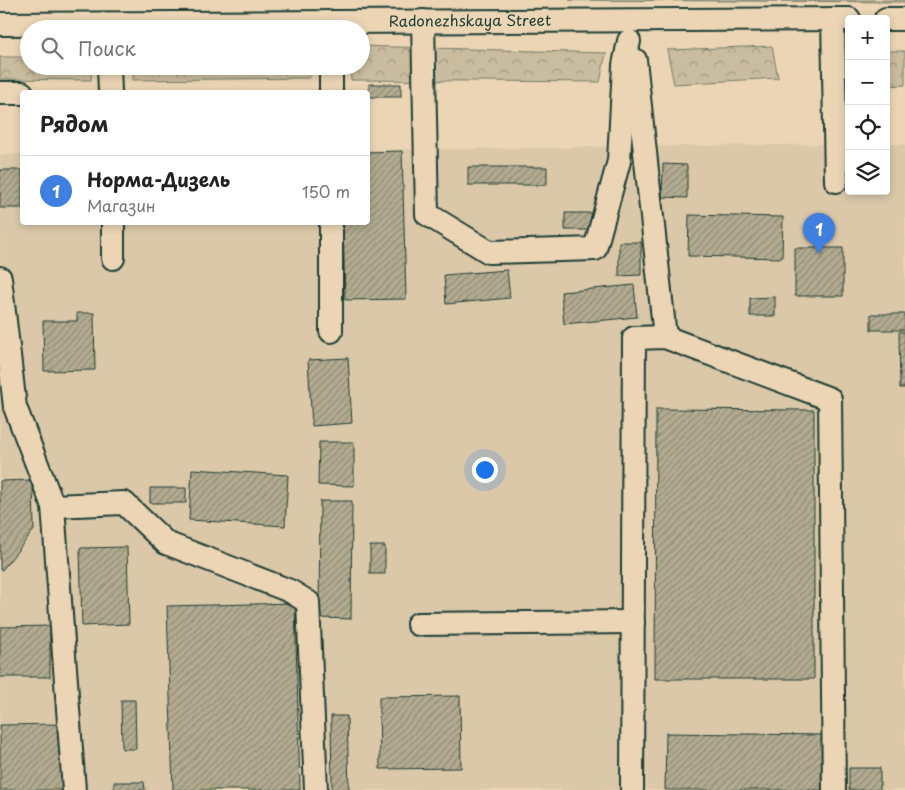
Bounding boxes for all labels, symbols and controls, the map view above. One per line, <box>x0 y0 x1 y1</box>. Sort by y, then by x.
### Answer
street label: Radonezhskaya Street <box>389 8 551 32</box>
map controls <box>845 15 890 195</box>
button: + <box>845 15 890 60</box>
search box <box>20 20 370 75</box>
icon: search <box>38 34 66 62</box>
text: Поиск <box>78 34 136 62</box>
button: − <box>845 60 890 105</box>
button: locate <box>845 105 890 150</box>
text: Рядом <box>40 107 108 139</box>
button: layers <box>845 150 890 195</box>
text: Норма-Дизель <box>87 165 230 193</box>
text: 1 <box>52 179 60 203</box>
text: 150 m <box>302 179 350 203</box>
text: Магазин <box>87 193 156 217</box>
pin: 1 <box>803 213 835 254</box>
your location <box>472 457 498 483</box>

